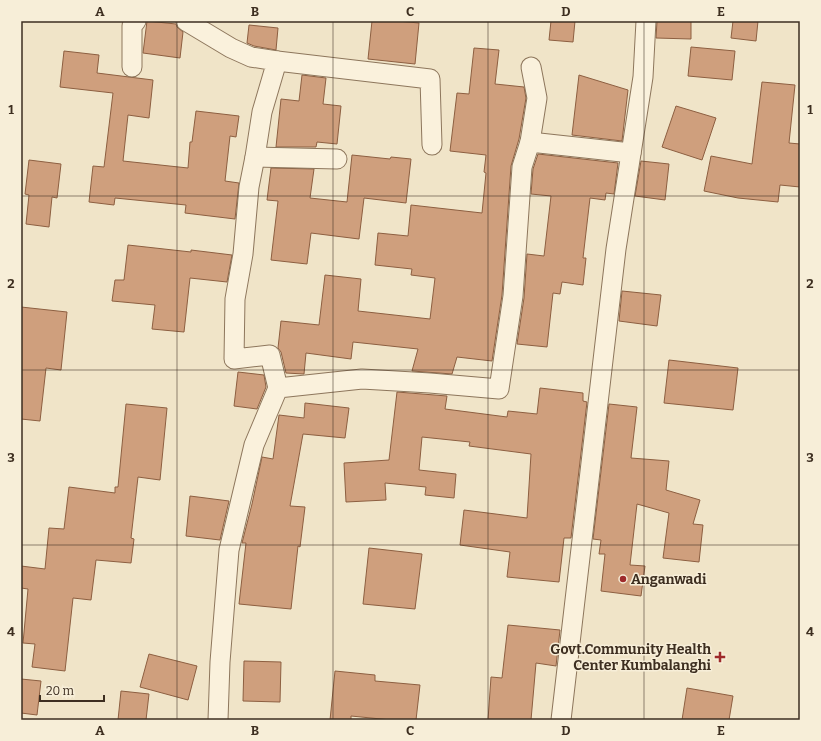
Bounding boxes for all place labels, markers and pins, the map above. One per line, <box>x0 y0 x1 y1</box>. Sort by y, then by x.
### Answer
place label: Anganwadi <box>631 571 707 588</box>
marker: Anganwadi <box>618 574 628 584</box>
place label: Govt.Community Health Center Kumbalanghi <box>550 641 712 674</box>
marker: Govt.Community Health Center Kumbalanghi <box>714 651 726 663</box>

